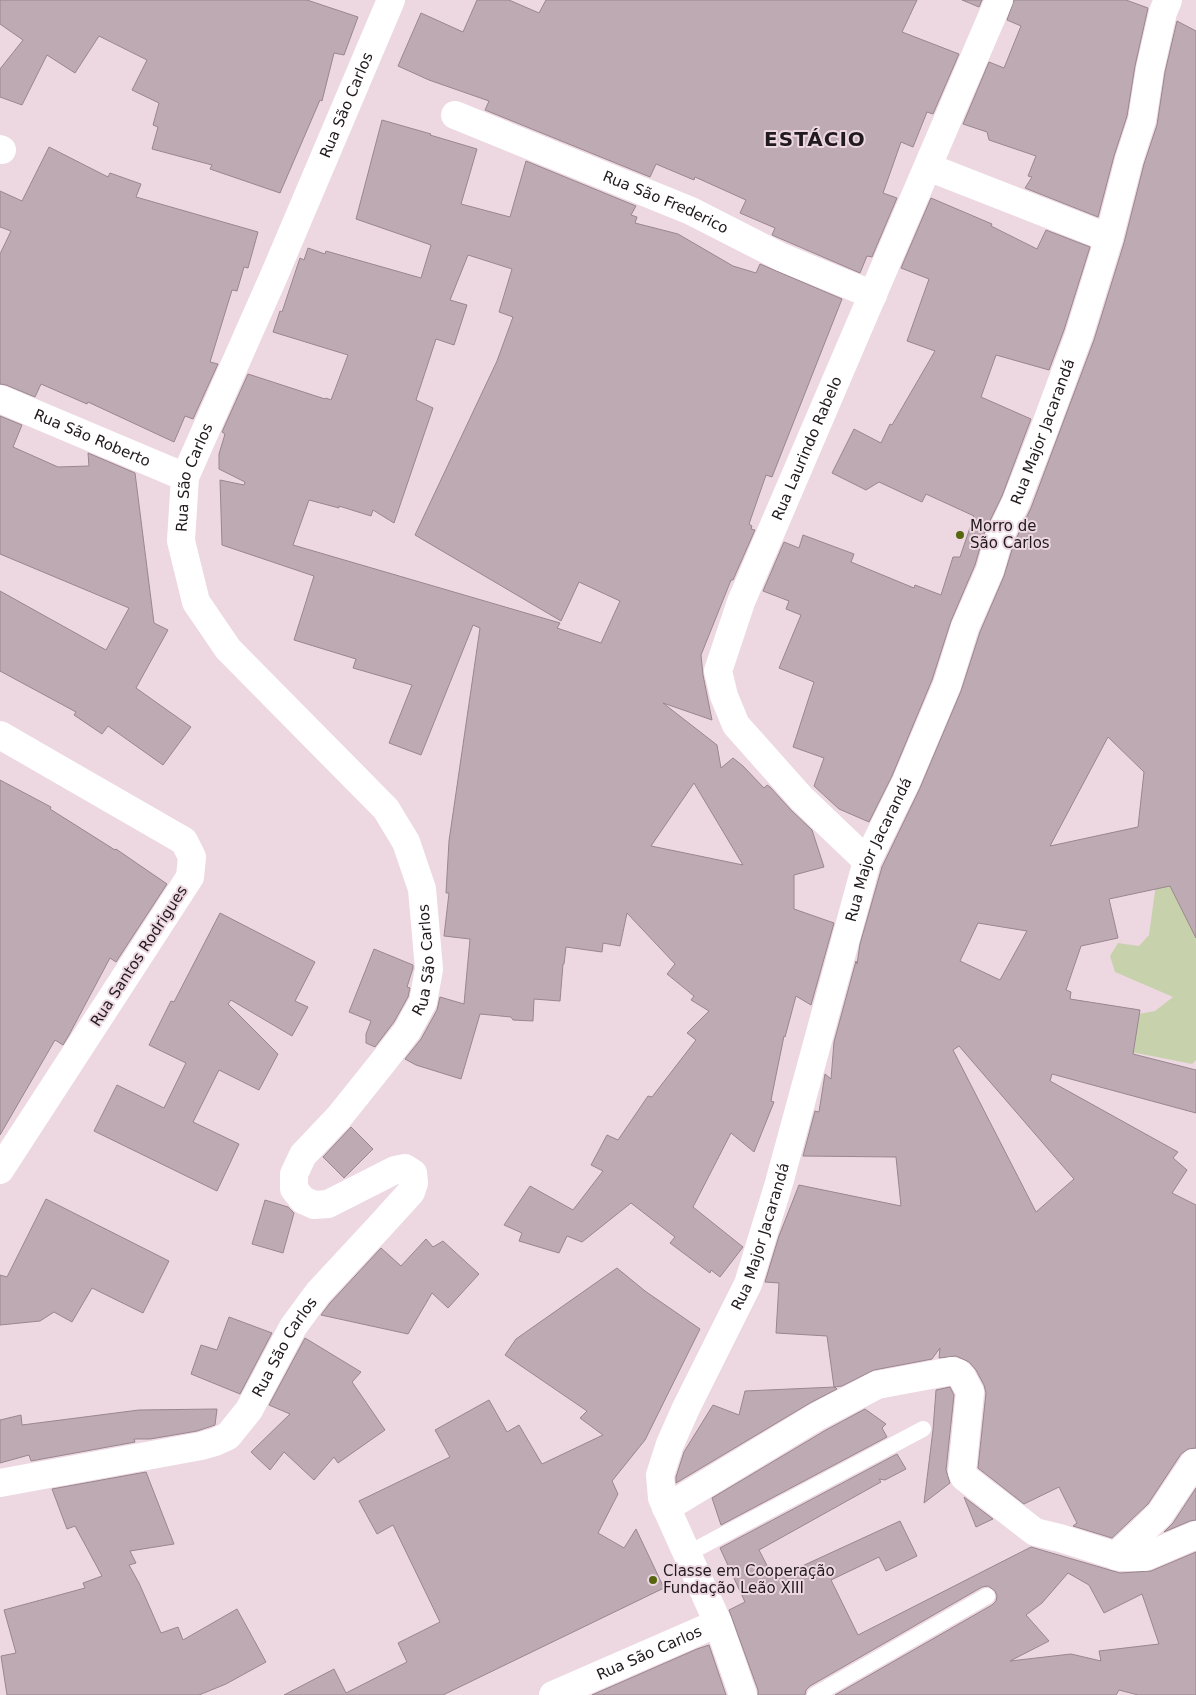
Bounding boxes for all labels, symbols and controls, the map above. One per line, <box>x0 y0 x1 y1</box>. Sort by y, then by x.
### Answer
street label: Rua São Carlos <box>316 49 377 161</box>
district label: ESTÁCIO <box>764 127 866 151</box>
street label: Rua São Frederico <box>600 167 731 238</box>
street label: Rua Major Jacarandá <box>1007 356 1078 507</box>
street label: Rua Laurindo Rabelo <box>768 373 846 523</box>
street label: Rua São Roberto <box>31 405 153 470</box>
street label: Rua São Carlos <box>173 420 217 533</box>
place label: Morro de São Carlos <box>970 517 1050 552</box>
marker: Morro de São Carlos <box>954 529 966 541</box>
street label: Rua Major Jacarandá <box>842 775 916 924</box>
street label: Rua Santos Rodrigues <box>87 882 191 1030</box>
street label: Rua São Carlos <box>408 903 439 1019</box>
street label: Rua Major Jacarandá <box>727 1161 793 1313</box>
street label: Rua São Carlos <box>248 1293 321 1400</box>
place label: Classe em Cooperação Fundação Leão XIII <box>663 1562 835 1597</box>
marker: Classe em Cooperação Fundação Leão XIII <box>647 1574 659 1586</box>
street label: Rua São Carlos <box>594 1622 705 1684</box>

